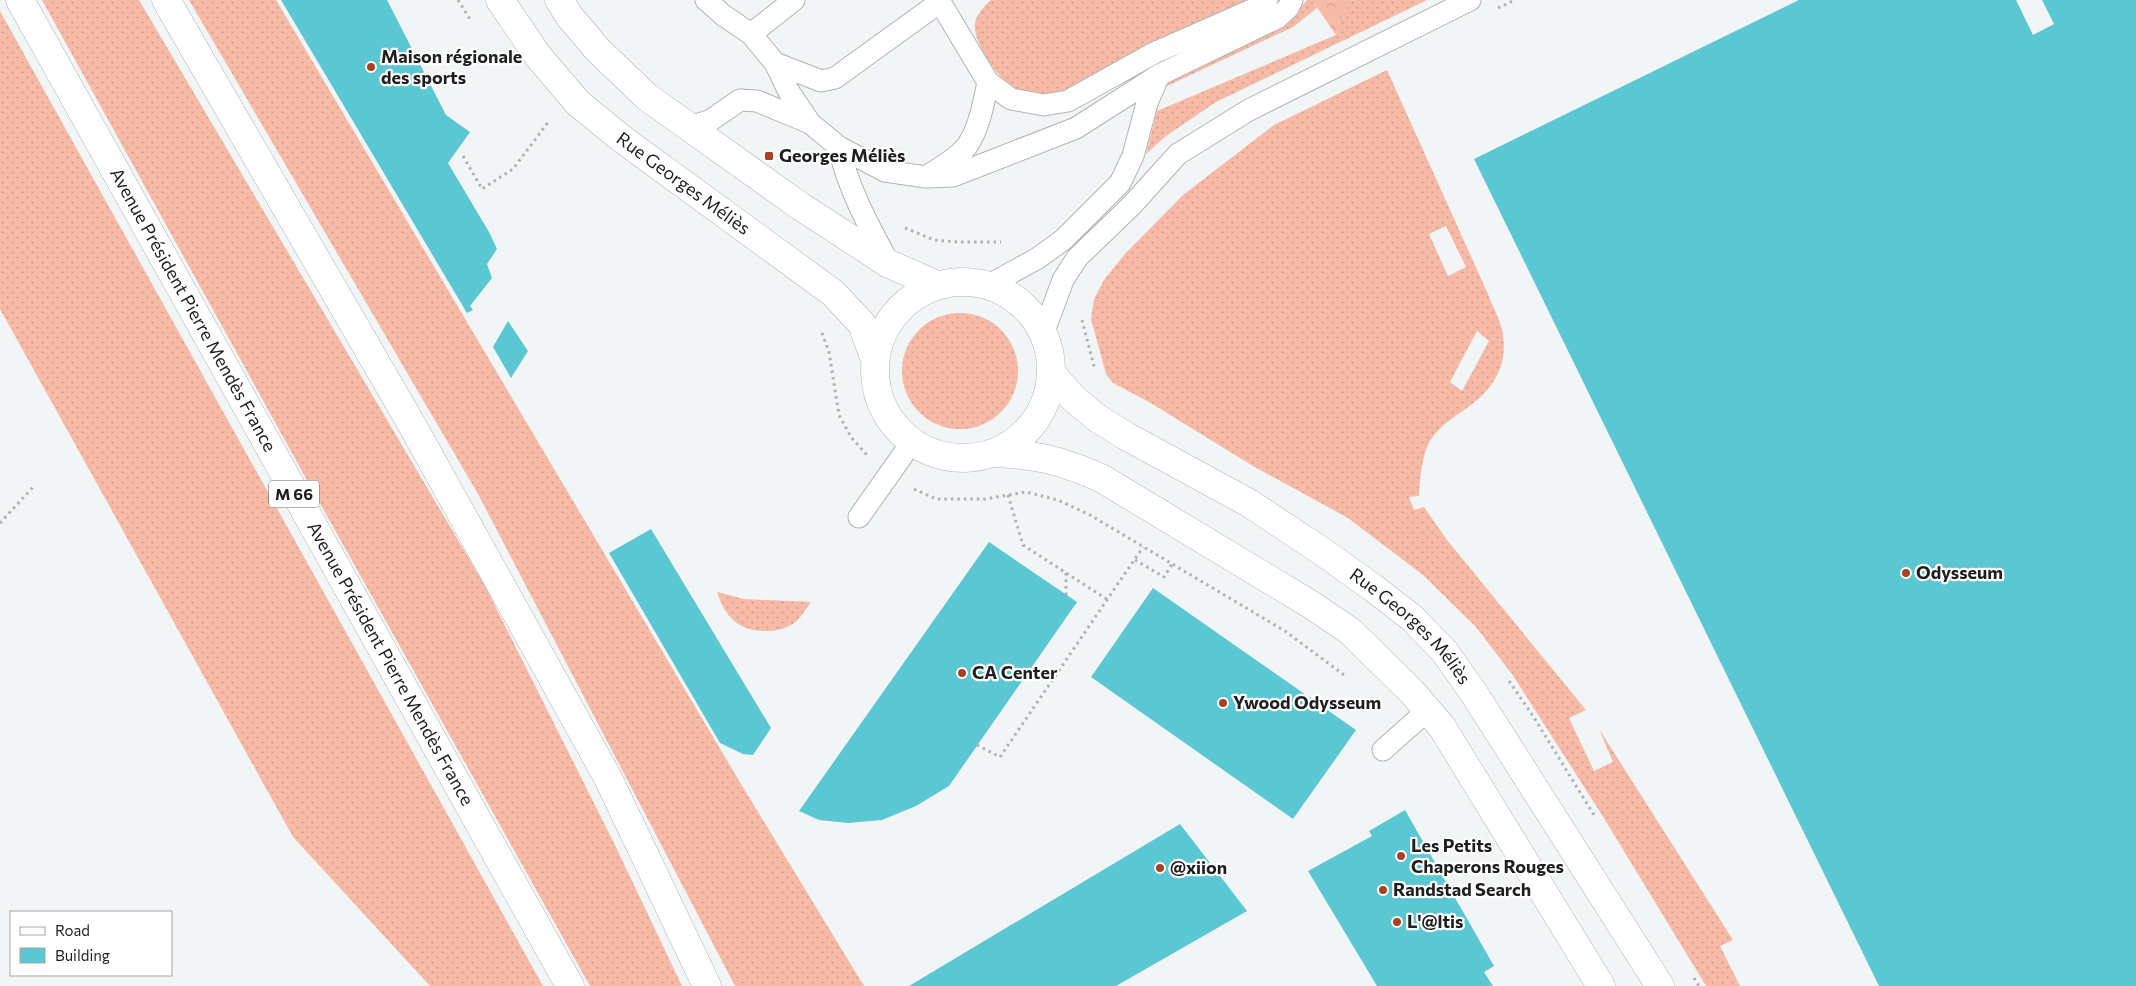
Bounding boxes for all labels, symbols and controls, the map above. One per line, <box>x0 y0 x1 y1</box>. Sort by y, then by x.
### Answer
place label: Maison régionale des sports <box>381 45 522 88</box>
marker: Maison régionale des sports <box>365 61 377 73</box>
street label: Rue Georges Méliès <box>613 127 755 239</box>
place label: Georges Méliès <box>779 144 905 166</box>
marker: Georges Méliès <box>763 150 775 162</box>
street label: Avenue Président Pierre Mendès France <box>106 164 282 455</box>
road number: M 66 <box>269 480 319 508</box>
street label: Avenue Président Pierre Mendès France <box>303 518 479 809</box>
place label: Odysseum <box>1916 561 2003 583</box>
street label: Rue Georges Méliès <box>1346 563 1476 688</box>
marker: Odysseum <box>1900 567 1912 579</box>
place label: CA Center <box>972 661 1058 683</box>
marker: CA Center <box>956 667 968 679</box>
place label: Ywood Odysseum <box>1233 691 1381 713</box>
marker: Ywood Odysseum <box>1217 697 1229 709</box>
place label: Les Petits Chaperons Rouges <box>1411 834 1564 877</box>
marker: Les Petits Chaperons Rouges <box>1395 850 1407 862</box>
place label: @xiion <box>1170 856 1227 878</box>
marker: @xiion <box>1154 862 1166 874</box>
place label: Randstad Search <box>1393 878 1531 900</box>
marker: Randstad Search <box>1377 884 1389 896</box>
place label: L'@ltis <box>1407 910 1463 932</box>
legend <box>10 911 172 976</box>
marker: L'@ltis <box>1391 916 1403 928</box>
text: Road <box>55 921 90 939</box>
text: Building <box>55 946 110 964</box>

